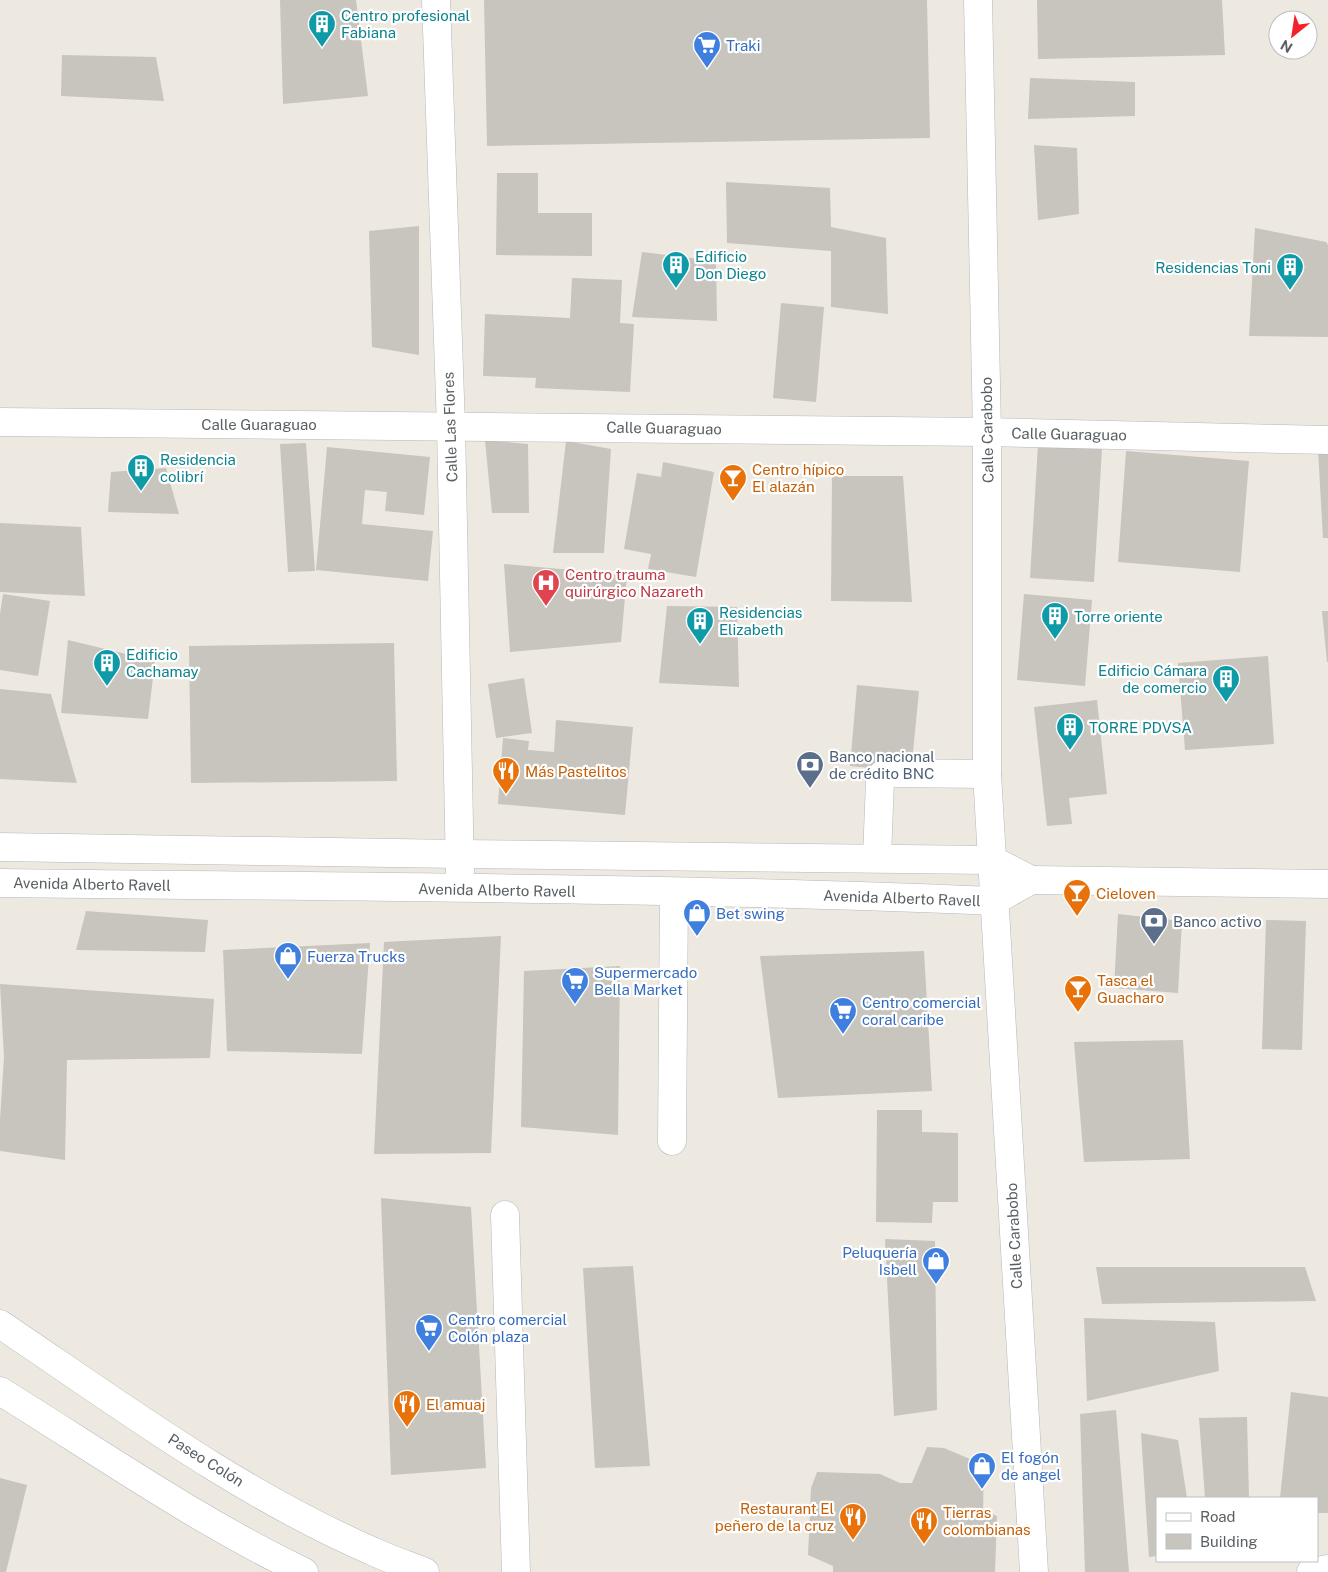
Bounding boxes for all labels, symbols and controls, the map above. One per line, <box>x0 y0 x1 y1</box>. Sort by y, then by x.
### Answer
place label: Centro profesional Fabiana <box>341 7 470 41</box>
building icon: Centro profesional Fabiana <box>307 9 337 48</box>
north arrow <box>1268 10 1318 60</box>
supermarket icon: Traki <box>692 30 722 69</box>
place label: Traki <box>726 37 760 54</box>
text: N <box>1278 37 1295 56</box>
place label: Edificio Don Diego <box>695 248 766 282</box>
building icon: Edificio Don Diego <box>661 250 691 289</box>
building icon: Residencias Toni <box>1275 252 1305 291</box>
place label: Residencias Toni <box>1155 259 1271 276</box>
street label: Calle Las Flores <box>440 372 460 482</box>
street label: Calle Carabobo <box>978 377 996 483</box>
street label: Calle Guaraguao <box>201 416 317 433</box>
street label: Calle Guaraguao <box>606 418 722 438</box>
street label: Calle Guaraguao <box>1011 424 1127 444</box>
place label: Residencia colibrí <box>160 451 236 485</box>
building icon: Residencia colibrí <box>126 453 156 492</box>
place label: Centro hípico El alazán <box>752 461 844 495</box>
bar icon: Centro hípico El alazán <box>718 463 748 502</box>
place label: Centro trauma quirúrgico Nazareth <box>565 566 704 600</box>
hospital icon: Centro trauma quirúrgico Nazareth <box>531 568 561 607</box>
building icon: Torre oriente <box>1040 601 1070 640</box>
place label: Residencias Elizabeth <box>719 604 802 638</box>
building icon: Residencias Elizabeth <box>685 606 715 645</box>
place label: Torre oriente <box>1074 608 1163 625</box>
place label: Edificio Cachamay <box>126 646 199 680</box>
building icon: Edificio Cachamay <box>92 648 122 687</box>
place label: Edificio Cámara de comercio <box>1098 662 1207 696</box>
building icon: Edificio Cámara de comercio <box>1211 664 1241 703</box>
building icon: TORRE PDVSA <box>1055 712 1085 751</box>
place label: TORRE PDVSA <box>1089 719 1192 736</box>
place label: Banco nacional de crédito BNC <box>829 748 935 782</box>
bank icon: Banco nacional de crédito BNC <box>795 750 825 789</box>
restaurant icon: Más Pastelitos <box>491 756 521 795</box>
place label: Más Pastelitos <box>525 763 627 780</box>
street label: Avenida Alberto Ravell <box>13 874 171 894</box>
bar icon: Cieloven <box>1062 878 1092 917</box>
street label: Avenida Alberto Ravell <box>418 880 576 900</box>
place label: Cieloven <box>1096 885 1156 902</box>
street label: Avenida Alberto Ravell <box>823 887 981 909</box>
shop icon: Bet swing <box>682 898 712 937</box>
place label: Bet swing <box>716 905 785 922</box>
bank icon: Banco activo <box>1139 906 1169 945</box>
place label: Banco activo <box>1173 913 1262 930</box>
shop icon: Fuerza Trucks <box>273 941 303 980</box>
place label: Fuerza Trucks <box>307 948 405 965</box>
place label: Supermercado Bella Market <box>594 964 697 998</box>
supermarket icon: Supermercado Bella Market <box>560 966 590 1005</box>
place label: Tasca el Guacharo <box>1097 972 1164 1006</box>
bar icon: Tasca el Guacharo <box>1063 974 1093 1013</box>
place label: Centro comercial coral caribe <box>862 994 981 1028</box>
supermarket icon: Centro comercial coral caribe <box>828 996 858 1035</box>
street label: Calle Carabobo <box>1003 1182 1025 1290</box>
place label: Peluquería Isbell <box>842 1244 917 1278</box>
shop icon: Peluquería Isbell <box>921 1246 951 1285</box>
place label: Centro comercial Colón plaza <box>448 1311 567 1345</box>
supermarket icon: Centro comercial Colón plaza <box>414 1313 444 1352</box>
restaurant icon: El amuaj <box>392 1389 422 1428</box>
place label: El amuaj <box>426 1396 486 1413</box>
street label: Paseo Colón <box>165 1430 247 1490</box>
place label: El fogón de angel <box>1001 1449 1061 1483</box>
shop icon: El fogón de angel <box>967 1451 997 1490</box>
legend <box>1156 1497 1318 1562</box>
place label: Restaurant El peñero de la cruz <box>715 1500 834 1534</box>
restaurant icon: Restaurant El peñero de la cruz <box>838 1502 868 1541</box>
place label: Tierras colombianas <box>943 1504 1031 1538</box>
restaurant icon: Tierras colombianas <box>909 1506 939 1545</box>
text: Road <box>1200 1508 1236 1525</box>
text: Building <box>1200 1533 1258 1550</box>

